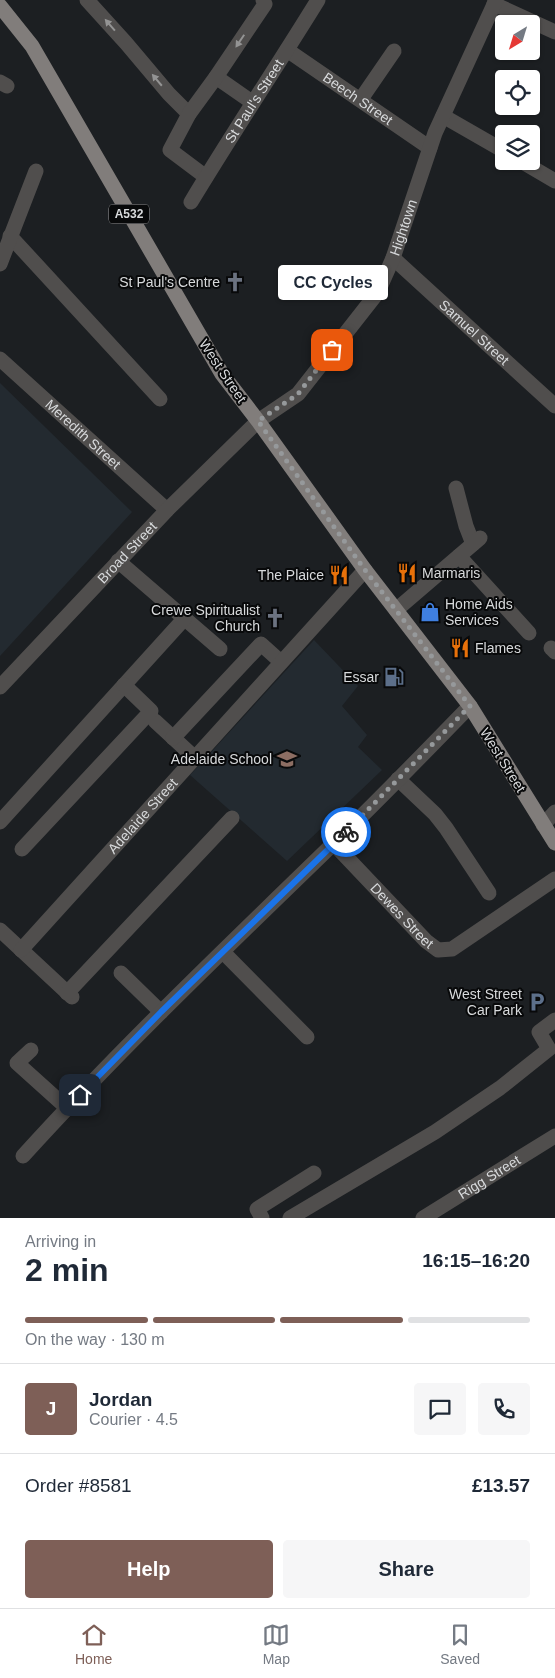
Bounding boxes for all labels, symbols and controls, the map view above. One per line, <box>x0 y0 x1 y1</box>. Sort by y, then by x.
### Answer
north arrow <box>495 15 540 60</box>
map controls <box>495 15 540 170</box>
one-way arrow <box>105 18 116 31</box>
one-way arrow <box>235 34 245 48</box>
street label: St Paul's Street <box>222 56 287 146</box>
street label: Beech Street <box>320 69 396 128</box>
button: locate <box>495 70 540 115</box>
one-way arrow <box>151 73 162 86</box>
button: layers <box>495 125 540 170</box>
street label: Hightown <box>386 197 420 258</box>
road number: A532 <box>109 204 149 223</box>
callout: CC Cycles <box>277 265 387 300</box>
church icon: St Paul's Centre <box>224 271 246 293</box>
place label: St Paul's Centre <box>119 274 220 290</box>
text: CC Cycles <box>293 274 373 291</box>
street label: Samuel Street <box>436 296 512 368</box>
pin <box>311 329 353 371</box>
street label: West Street <box>196 336 250 406</box>
icon: bag <box>318 336 346 364</box>
street label: Meredith Street <box>42 396 124 472</box>
street label: Broad Street <box>94 518 160 587</box>
restaurant icon: Marmaris <box>396 562 418 584</box>
restaurant icon: The Plaice <box>328 564 350 586</box>
place label: Marmaris <box>422 565 480 581</box>
place label: The Plaice <box>258 567 324 583</box>
place label: Home Aids Services <box>445 596 513 628</box>
shop icon: Home Aids Services <box>419 601 441 623</box>
place label: Crewe Spiritualist Church <box>151 602 260 634</box>
church icon: Crewe Spiritualist Church <box>264 607 286 629</box>
restaurant icon: Flames <box>449 637 471 659</box>
place label: Flames <box>475 640 521 656</box>
fuel station icon: Essar <box>383 666 405 688</box>
place label: Essar <box>343 669 379 685</box>
street label: West Street <box>477 725 529 795</box>
school or university icon: Adelaide School <box>276 748 298 770</box>
place label: Adelaide School <box>171 751 272 767</box>
street label: Adelaide Street <box>104 775 181 857</box>
courier <box>321 807 371 857</box>
icon: bike <box>332 818 360 846</box>
street label: Dewes Street <box>367 880 437 952</box>
place label: West Street Car Park <box>449 986 523 1018</box>
parking icon: West Street Car Park <box>526 991 548 1013</box>
pin <box>59 1074 101 1116</box>
icon: home <box>66 1081 94 1109</box>
street label: Rigg Street <box>455 1151 523 1202</box>
text: Arriving in <box>25 1233 96 1250</box>
text: 16:15–16:20 <box>422 1250 530 1271</box>
text: 2 min <box>25 1252 109 1288</box>
text: On the way · 130 m <box>25 1331 165 1348</box>
button: chat <box>414 1383 466 1435</box>
button: phone <box>478 1383 530 1435</box>
text: Jordan <box>89 1389 152 1410</box>
text: J <box>46 1398 56 1419</box>
text: Courier · 4.5 <box>89 1411 178 1428</box>
text: Order #8581 <box>25 1475 132 1496</box>
text: £13.57 <box>472 1475 530 1496</box>
button: Help <box>25 1540 273 1598</box>
button: Share <box>283 1540 530 1598</box>
tab: Home <box>75 1621 112 1667</box>
tab: Map <box>262 1621 290 1667</box>
tab: Saved <box>440 1621 480 1667</box>

